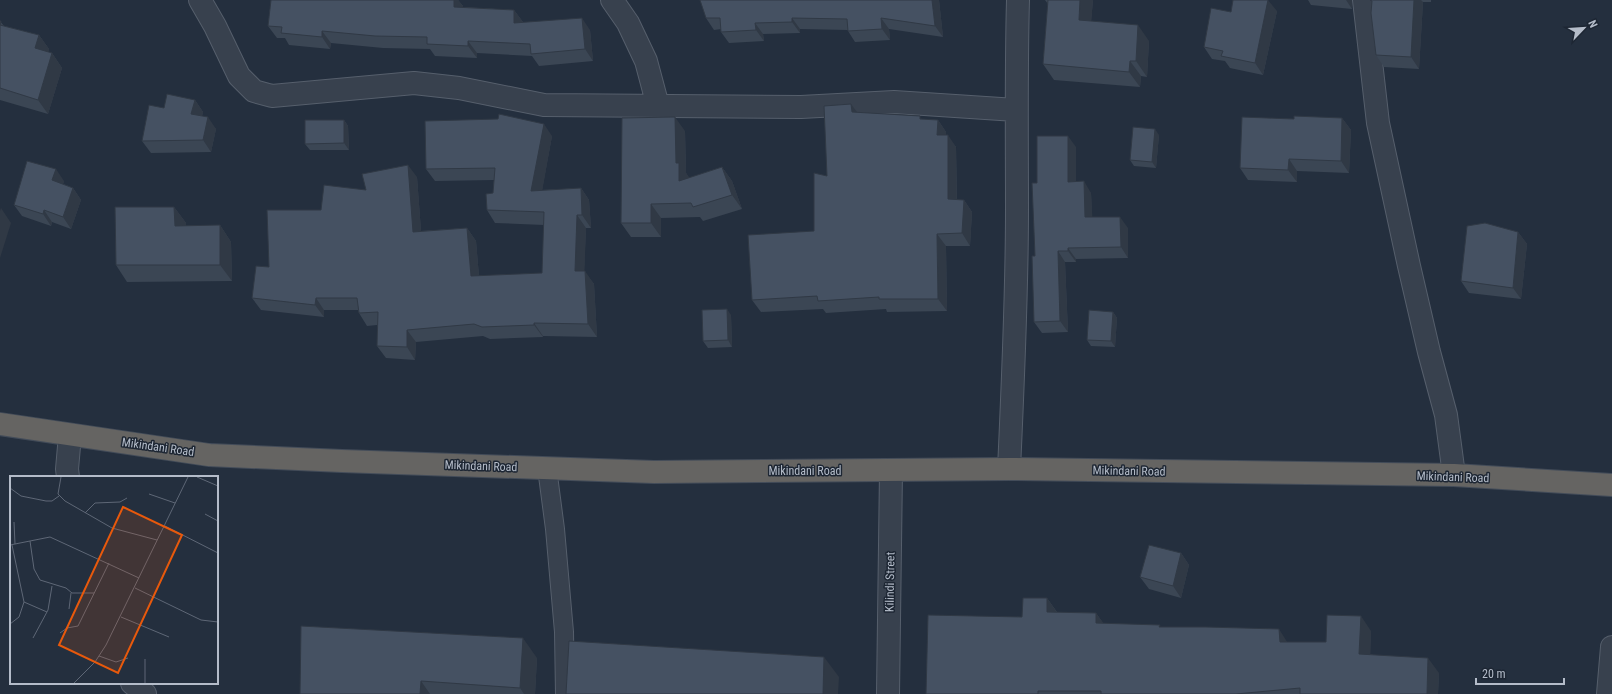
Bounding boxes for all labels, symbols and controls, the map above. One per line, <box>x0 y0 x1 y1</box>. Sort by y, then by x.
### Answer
north arrow <box>1564 8 1604 48</box>
text: N <box>1585 18 1600 30</box>
street label: Mikindani Road <box>121 435 195 459</box>
street label: Mikindani Road <box>444 458 518 474</box>
street label: Mikindani Road <box>1092 463 1166 479</box>
street label: Mikindani Road <box>769 464 841 478</box>
street label: Mikindani Road <box>1416 469 1490 485</box>
inset map <box>10 476 218 684</box>
street label: Kilindi Street <box>882 551 898 612</box>
scale bar <box>1476 660 1564 686</box>
text: 20 m <box>1482 667 1506 681</box>

